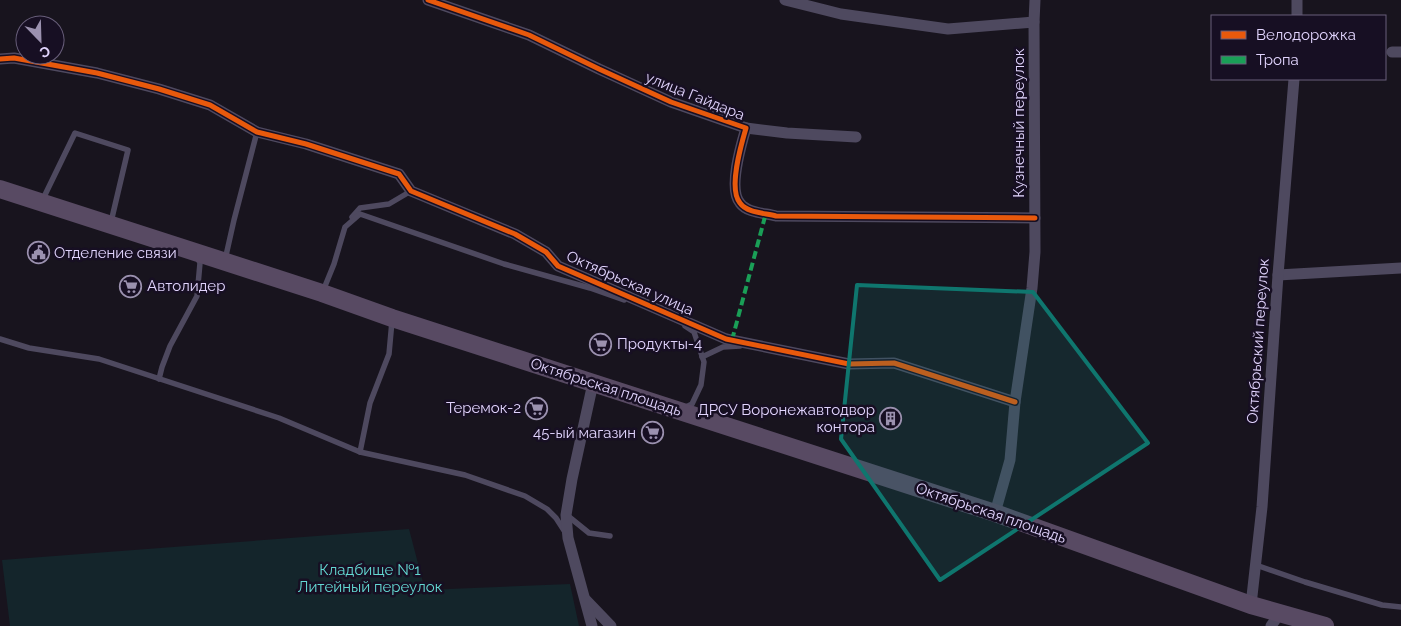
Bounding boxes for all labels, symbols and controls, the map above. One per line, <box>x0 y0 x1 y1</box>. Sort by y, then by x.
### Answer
north arrow <box>15 15 65 65</box>
legend <box>1211 15 1386 80</box>
text: Велодорожка <box>1256 26 1356 44</box>
text: С <box>37 43 53 61</box>
street label: Кузнечный переулок <box>1010 48 1028 198</box>
text: Тропа <box>1256 51 1299 69</box>
street label: улица Гайдара <box>643 68 747 124</box>
public building icon: Отделение связи <box>26 241 50 265</box>
place label: Отделение связи <box>54 244 177 262</box>
street label: Октябрьская улица <box>564 247 696 319</box>
street label: Октябрьский переулок <box>1243 258 1273 424</box>
supermarket icon: Автолидер <box>119 274 143 298</box>
place label: Автолидер <box>147 277 225 295</box>
supermarket icon: Продукты-4 <box>589 332 613 356</box>
place label: Продукты-4 <box>617 335 702 353</box>
street label: Октябрьская площадь <box>528 354 684 420</box>
supermarket icon: Теремок-2 <box>525 396 549 420</box>
place label: Теремок-2 <box>446 399 521 417</box>
place label: ДРСУ Воронежавтодвор контора <box>697 401 875 436</box>
building icon: ДРСУ Воронежавтодвор контора <box>879 407 903 431</box>
supermarket icon: 45-ый магазин <box>640 421 664 445</box>
place label: 45-ый магазин <box>533 424 636 442</box>
street label: Октябрьская площадь <box>913 479 1069 547</box>
park label: Кладбище №1 Литейный переулок <box>298 561 443 596</box>

